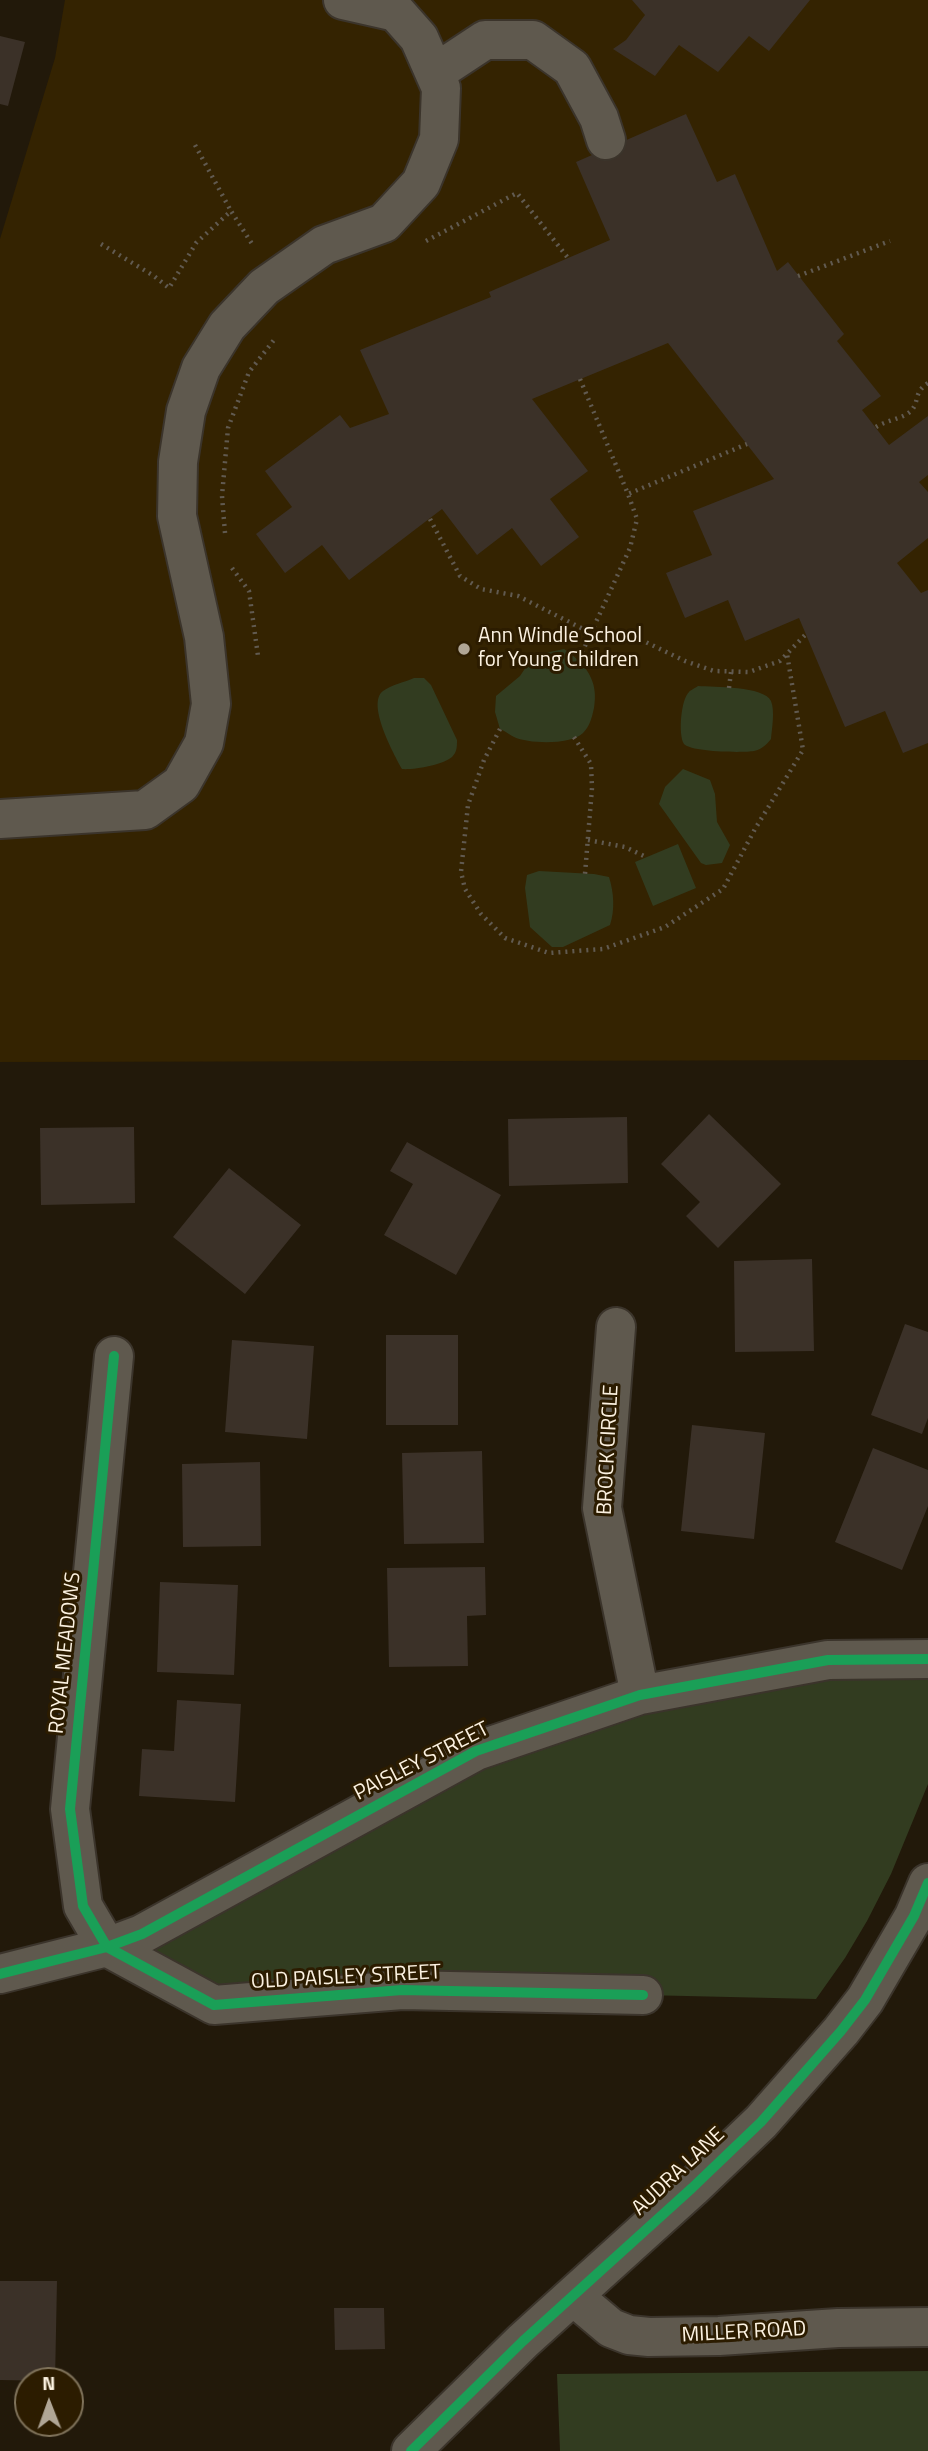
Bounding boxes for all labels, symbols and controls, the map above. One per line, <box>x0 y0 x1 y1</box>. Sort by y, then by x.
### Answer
place label: Ann Windle School for Young Children <box>478 624 642 674</box>
marker: Ann Windle School for Young Children <box>456 641 472 657</box>
street label: BROCK CIRCLE <box>593 1384 625 1516</box>
street label: ROYAL MEADOWS <box>45 1571 87 1735</box>
street label: PAISLEY STREET <box>350 1717 494 1807</box>
street label: OLD PAISLEY STREET <box>250 1960 442 1996</box>
street label: AUDRA LANE <box>627 2123 731 2221</box>
street label: MILLER ROAD <box>681 2317 807 2349</box>
north arrow <box>14 2367 84 2437</box>
text: N <box>42 2368 55 2397</box>

